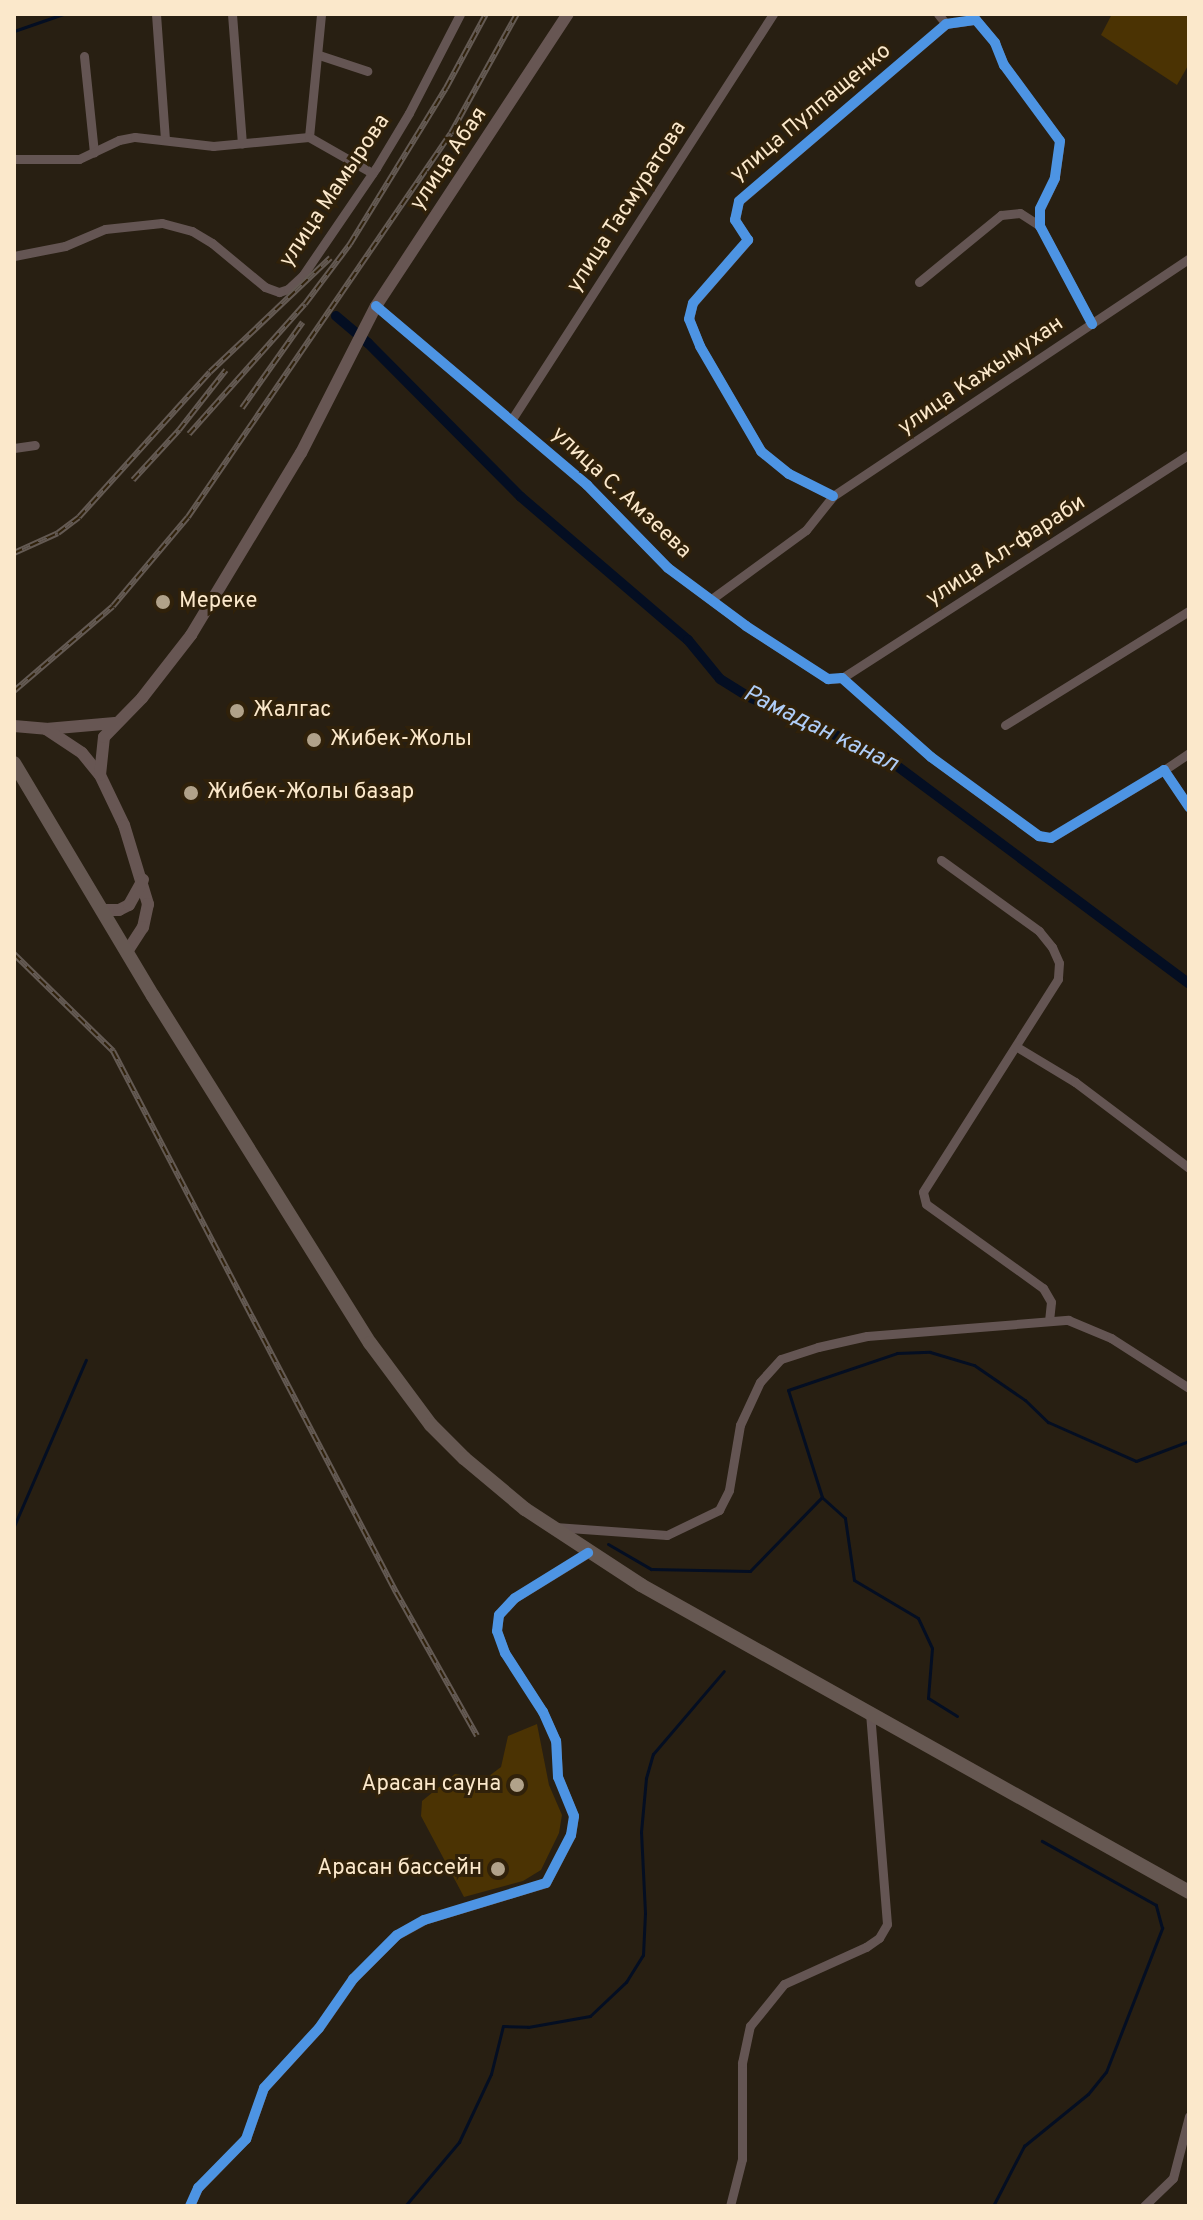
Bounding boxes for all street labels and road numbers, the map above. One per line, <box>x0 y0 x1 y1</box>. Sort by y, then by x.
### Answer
street label: улица Пулпащенко <box>725 38 897 188</box>
street label: улица Абая <box>405 102 493 216</box>
street label: улица Мамырова <box>274 110 396 272</box>
street label: улица Тасмуратова <box>561 116 693 298</box>
street label: улица Кажымухан <box>893 311 1069 441</box>
street label: улица С. Амзеева <box>545 421 697 565</box>
street label: улица Ал-фараби <box>921 489 1091 613</box>

